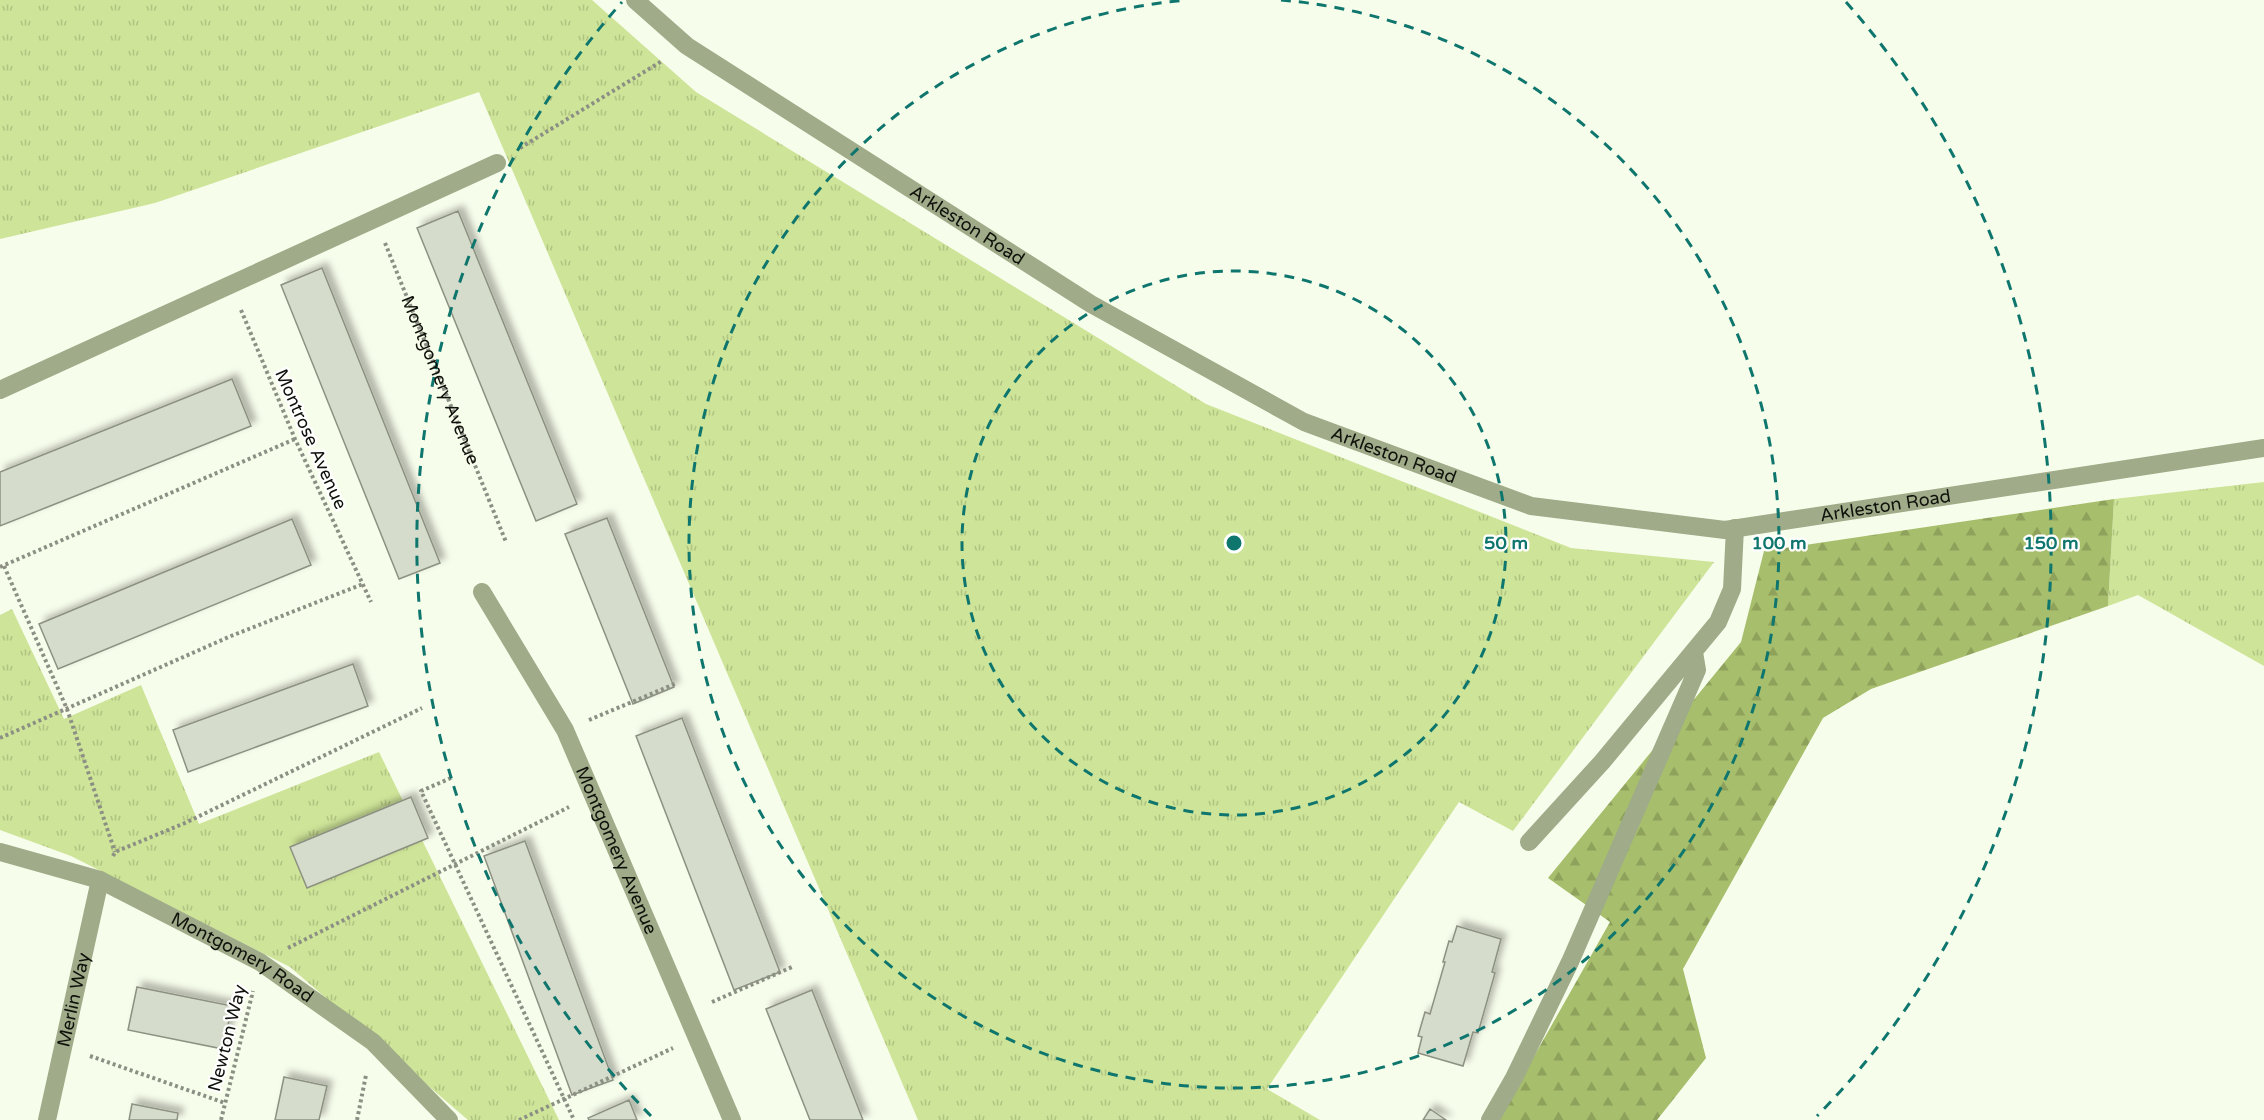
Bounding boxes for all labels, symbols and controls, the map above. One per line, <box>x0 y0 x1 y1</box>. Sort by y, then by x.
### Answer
street label: Arkleston Road <box>906 180 1029 270</box>
street label: Montgomery Avenue <box>396 292 485 468</box>
street label: Montrose Avenue <box>270 365 352 513</box>
street label: Arkleston Road <box>1328 422 1459 488</box>
street label: Arkleston Road <box>1818 485 1952 526</box>
text: 50 m <box>1484 532 1528 554</box>
text: 100 m <box>1751 532 1807 554</box>
text: 150 m <box>2023 532 2079 554</box>
centre of rings <box>1224 533 1244 553</box>
street label: Montgomery Avenue <box>571 763 662 938</box>
street label: Montgomery Road <box>168 907 318 1007</box>
street label: Merlin Way <box>52 950 95 1049</box>
street label: Newton Way <box>203 982 251 1094</box>

